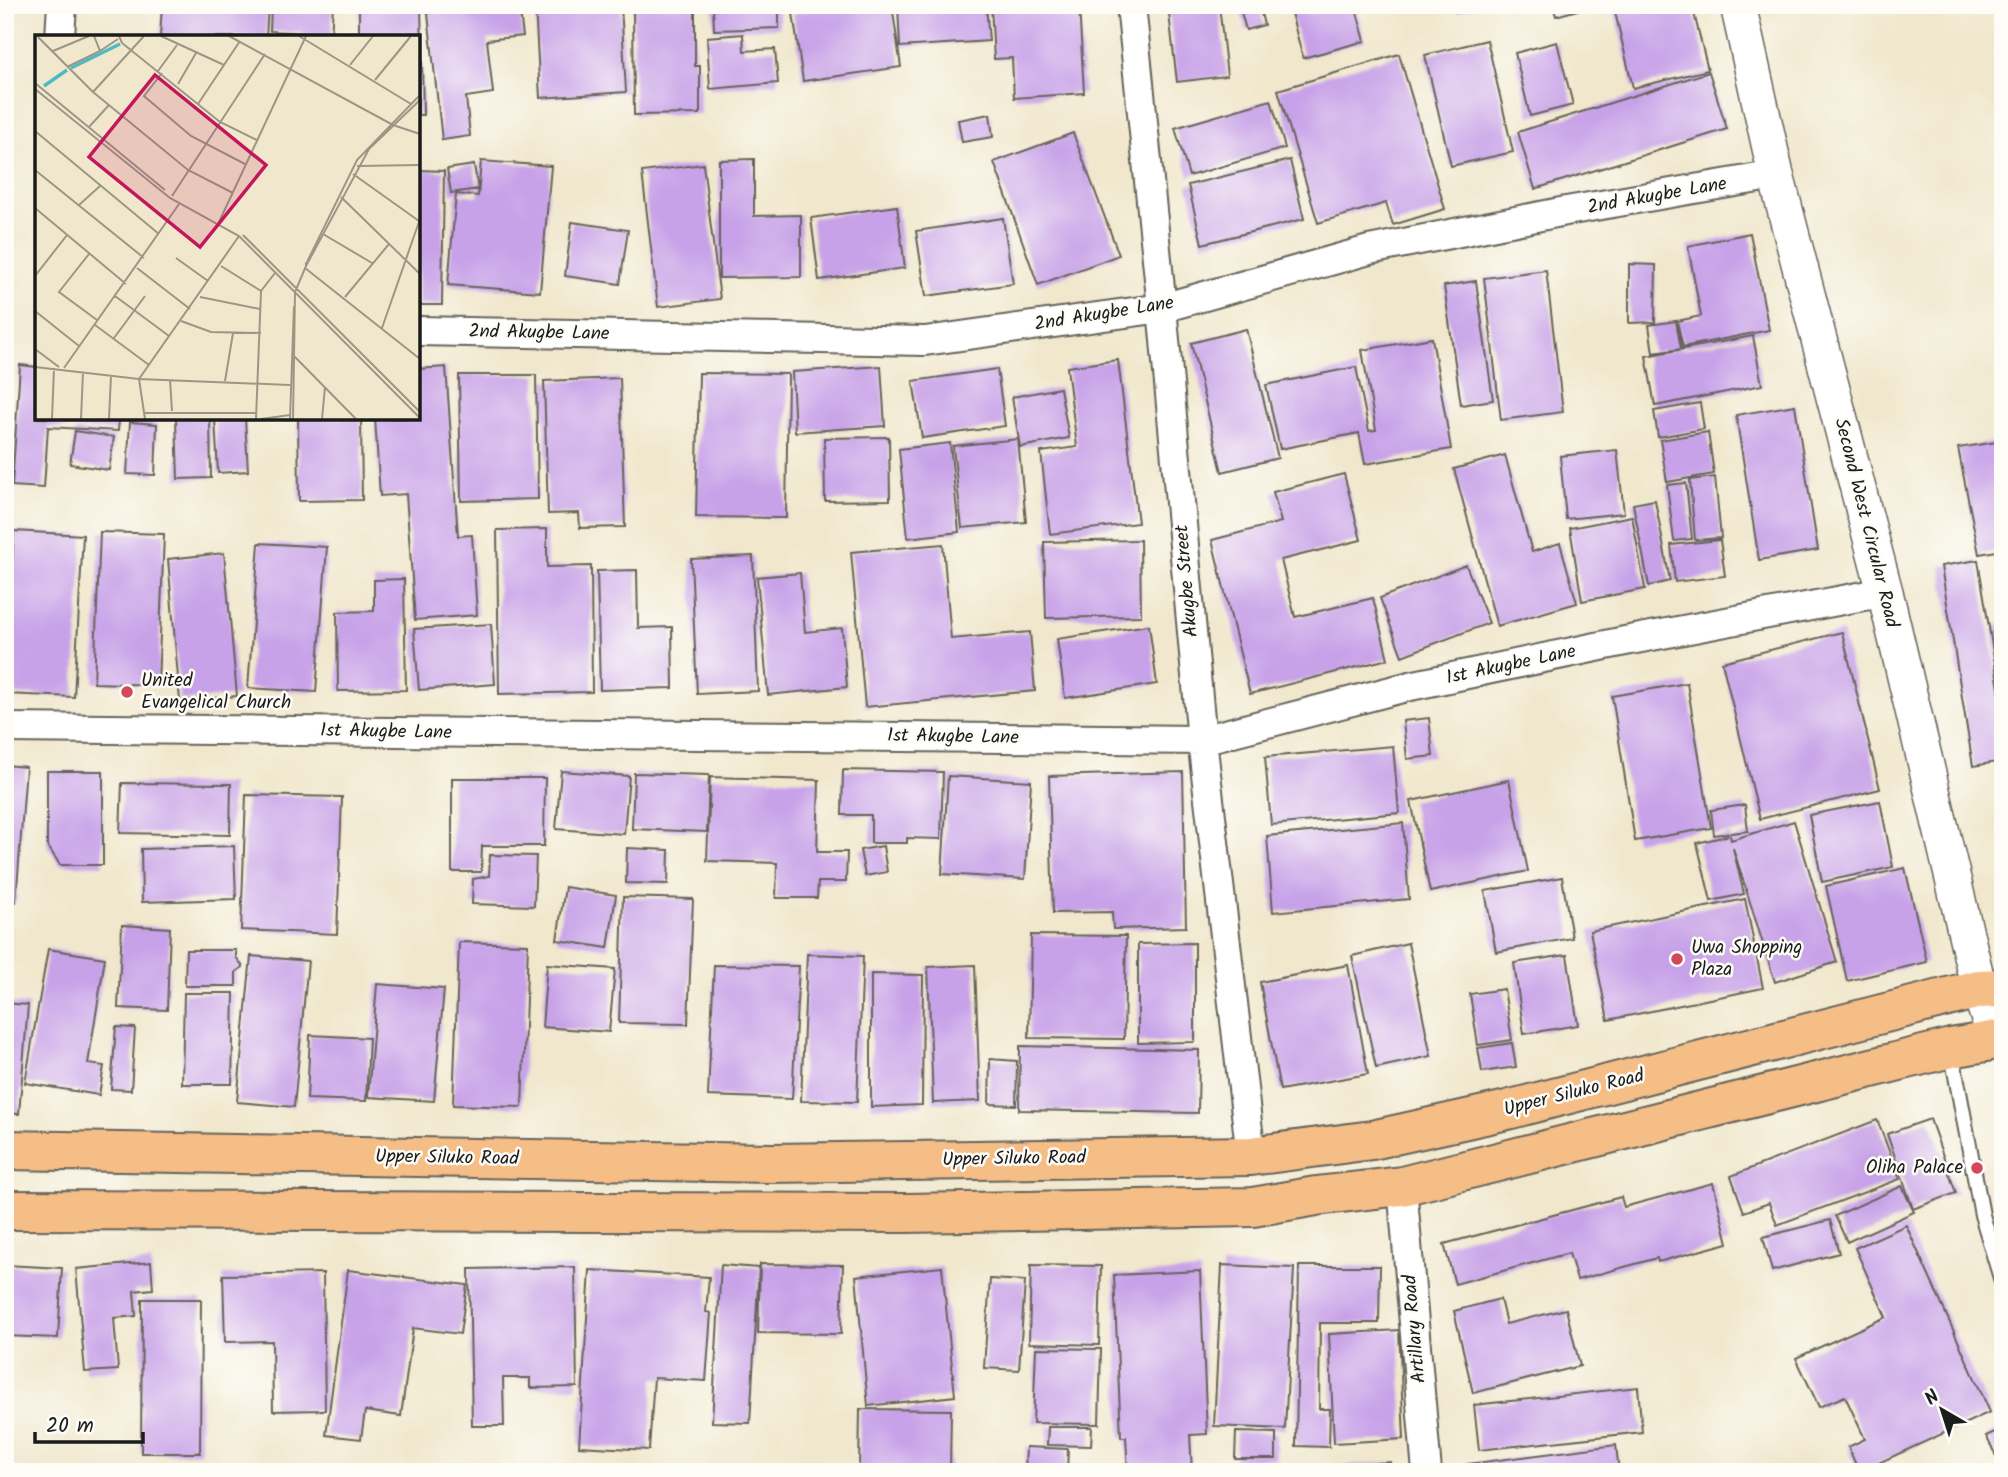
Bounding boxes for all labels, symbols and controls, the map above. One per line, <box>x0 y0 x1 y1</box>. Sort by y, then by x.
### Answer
inset map <box>35 35 420 420</box>
street label: 2nd Akugbe Lane <box>1585 169 1729 223</box>
street label: 2nd Akugbe Lane <box>1032 288 1176 340</box>
street label: 2nd Akugbe Lane <box>468 317 610 349</box>
street label: Second West Circular Road <box>1825 415 1907 631</box>
street label: Akugbe Street <box>1167 523 1207 639</box>
street label: 1st Akugbe Lane <box>1443 637 1579 693</box>
place label: United Evangelical Church <box>141 666 291 718</box>
marker: United Evangelical Church <box>119 684 135 700</box>
street label: 1st Akugbe Lane <box>320 716 453 748</box>
street label: 1st Akugbe Lane <box>887 721 1020 753</box>
place label: Uwa Shopping Plaza <box>1691 933 1802 985</box>
marker: Uwa Shopping Plaza <box>1669 951 1685 967</box>
street label: Upper Siluko Road <box>1501 1061 1648 1125</box>
street label: Upper Siluko Road <box>375 1142 520 1174</box>
street label: Upper Siluko Road <box>942 1143 1087 1175</box>
place label: Oliha Palace <box>1866 1153 1963 1183</box>
marker: Oliha Palace <box>1969 1160 1985 1176</box>
street label: Artillary Road <box>1395 1273 1435 1385</box>
north arrow <box>1906 1376 1976 1446</box>
text: N <box>1918 1383 1947 1414</box>
scale bar <box>35 1400 144 1444</box>
text: 20 m <box>46 1410 94 1443</box>

